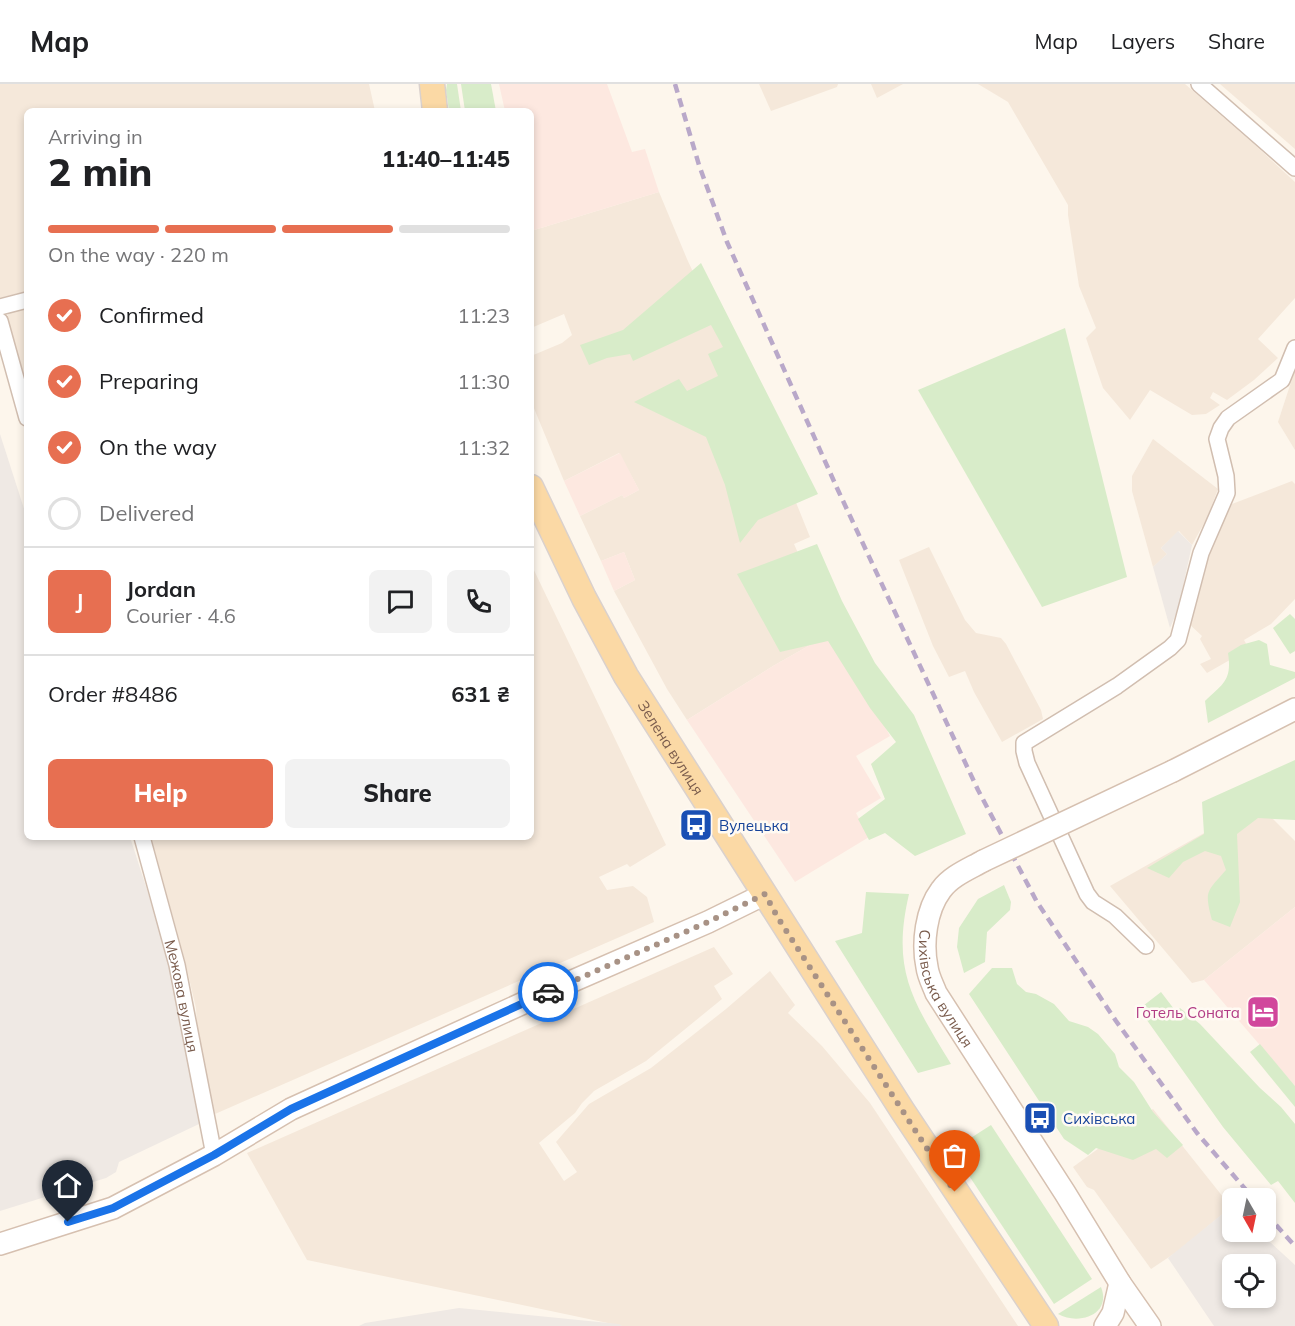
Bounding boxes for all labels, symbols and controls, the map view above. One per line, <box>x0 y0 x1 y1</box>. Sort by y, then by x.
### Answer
text: Map <box>30 24 89 59</box>
text: Map <box>1035 28 1078 54</box>
text: Layers <box>1111 28 1175 54</box>
text: Share <box>1208 28 1265 54</box>
text: Arriving in <box>48 124 143 149</box>
text: 11:40–11:45 <box>382 145 510 173</box>
text: 2 min <box>48 147 153 196</box>
text: On the way · 220 m <box>48 242 229 267</box>
icon: check <box>48 299 81 332</box>
text: Confirmed <box>99 301 204 329</box>
text: 11:23 <box>457 303 510 328</box>
icon: check <box>48 365 81 398</box>
text: Preparing <box>99 367 199 395</box>
text: 11:30 <box>457 369 510 394</box>
icon: check <box>48 431 81 464</box>
text: On the way <box>99 433 217 461</box>
text: 11:32 <box>457 435 510 460</box>
text: Delivered <box>99 499 194 527</box>
button: chat <box>369 570 432 633</box>
button: phone <box>447 570 510 633</box>
text: Jordan <box>126 575 196 603</box>
text: J <box>76 587 83 615</box>
text: Courier · 4.6 <box>126 603 236 628</box>
text: Order #8486 <box>48 680 178 708</box>
text: 631 ₴ <box>451 680 510 708</box>
street label: Зелена вулиця <box>634 696 708 798</box>
button: Help <box>48 759 273 828</box>
button: Share <box>285 759 510 828</box>
bus stop icon: Вулецька <box>678 807 714 843</box>
place label: Вулецька <box>719 816 789 835</box>
street label: Сихівська вулиця <box>915 929 978 1051</box>
street label: Межова вулиця <box>161 937 203 1054</box>
courier <box>518 962 578 1022</box>
icon: car <box>532 976 565 1009</box>
hotel icon: Готель Соната <box>1245 994 1281 1030</box>
place label: Готель Соната <box>1136 1003 1240 1022</box>
bus stop icon: Сихівська <box>1022 1100 1058 1136</box>
place label: Сихівська <box>1063 1109 1135 1128</box>
pin <box>929 1130 980 1192</box>
icon: bag <box>938 1139 971 1172</box>
pin <box>42 1160 93 1222</box>
icon: home <box>51 1169 84 1202</box>
north arrow <box>1222 1188 1276 1242</box>
map controls <box>1222 1188 1276 1308</box>
button: locate <box>1222 1254 1276 1308</box>

